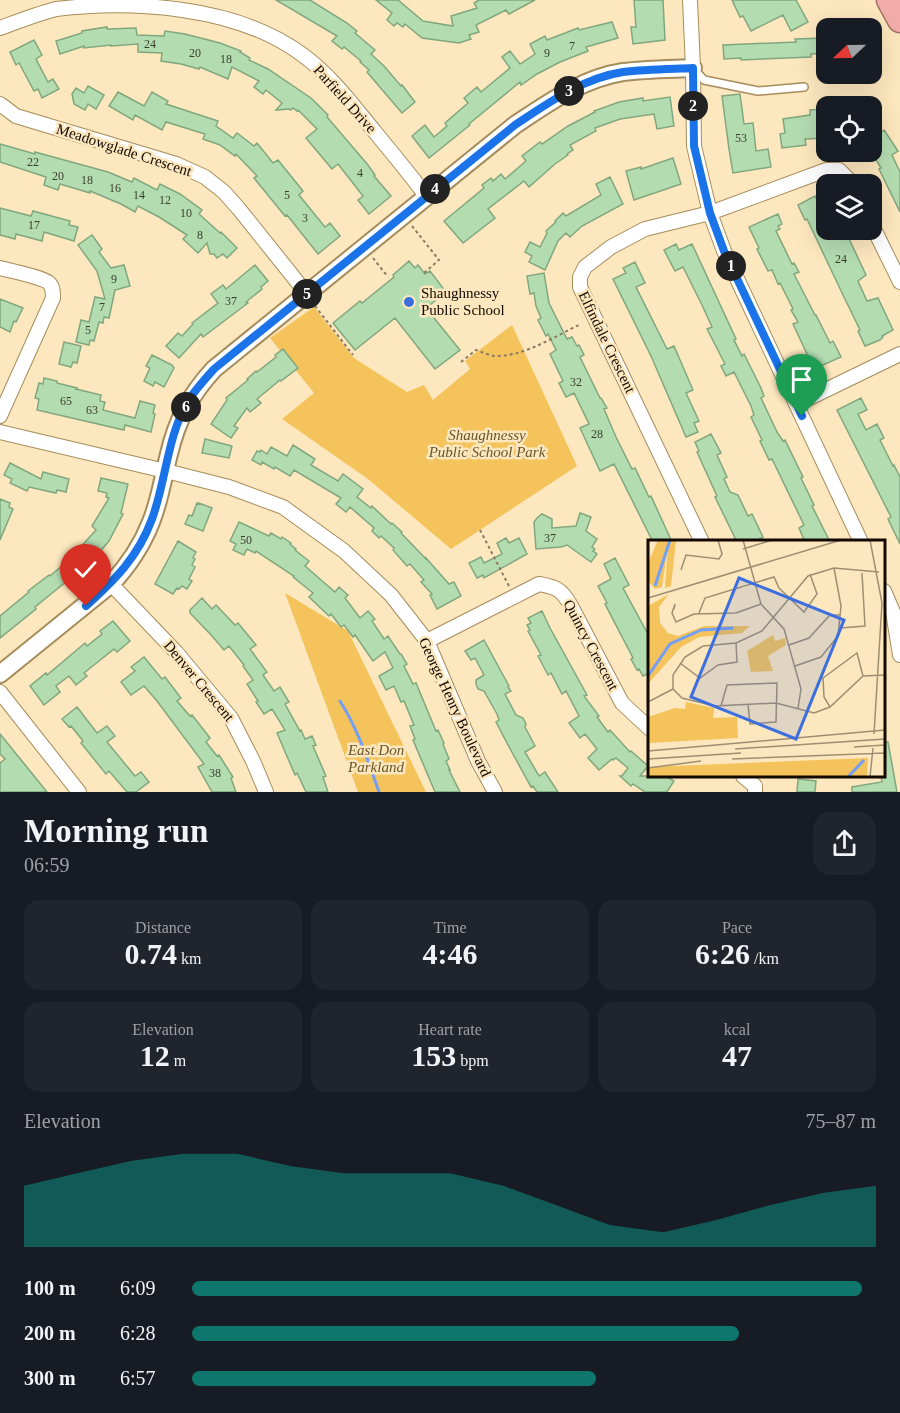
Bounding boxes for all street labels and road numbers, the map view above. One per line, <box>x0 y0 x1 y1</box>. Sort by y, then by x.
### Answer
street label: Parfield Drive <box>310 62 380 136</box>
street label: Meadowglade Crescent <box>54 121 194 180</box>
street label: Elfindale Crescent <box>575 289 639 396</box>
street label: Quincy Crescent <box>560 597 622 694</box>
street label: George Henry Boulevard <box>416 635 494 779</box>
street label: Denver Crescent <box>161 637 238 725</box>

